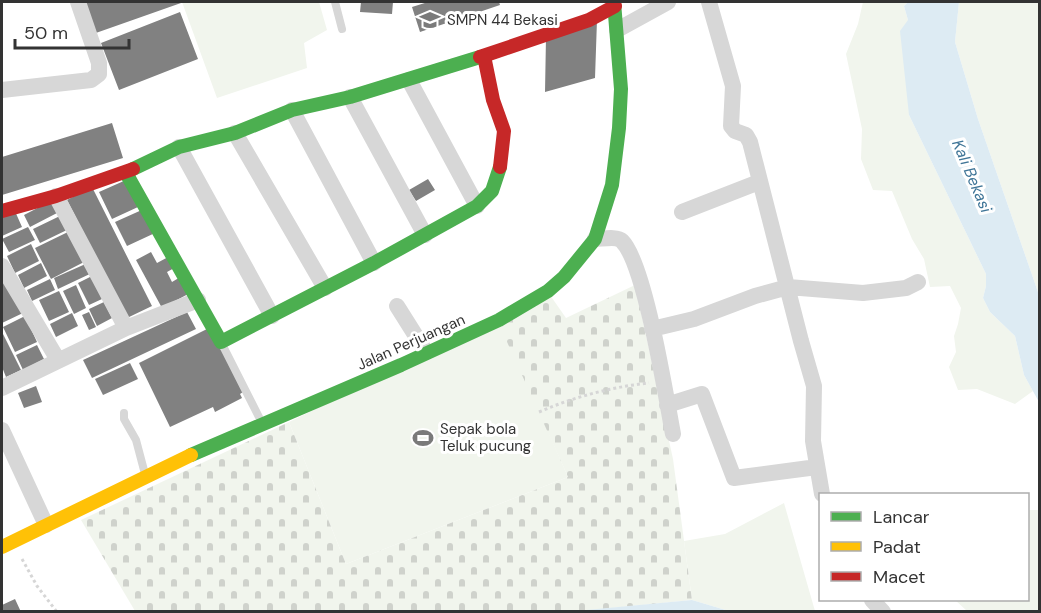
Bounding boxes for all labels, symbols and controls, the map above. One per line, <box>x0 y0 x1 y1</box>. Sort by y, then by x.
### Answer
school or university icon: SMPN 44 Bekasi <box>418 8 442 32</box>
place label: SMPN 44 Bekasi <box>447 10 558 30</box>
scale bar <box>15 12 129 50</box>
text: 50 m <box>24 21 68 45</box>
water label: Kali Bekasi <box>947 136 997 217</box>
street label: Jalan Perjuangan <box>354 309 468 375</box>
place label: Sepak bola Teluk pucung <box>440 419 531 456</box>
sports icon: Sepak bola Teluk pucung <box>411 426 435 450</box>
legend <box>819 493 1029 601</box>
text: Lancar <box>873 505 930 529</box>
text: Padat <box>873 535 921 559</box>
text: Macet <box>873 565 925 589</box>

